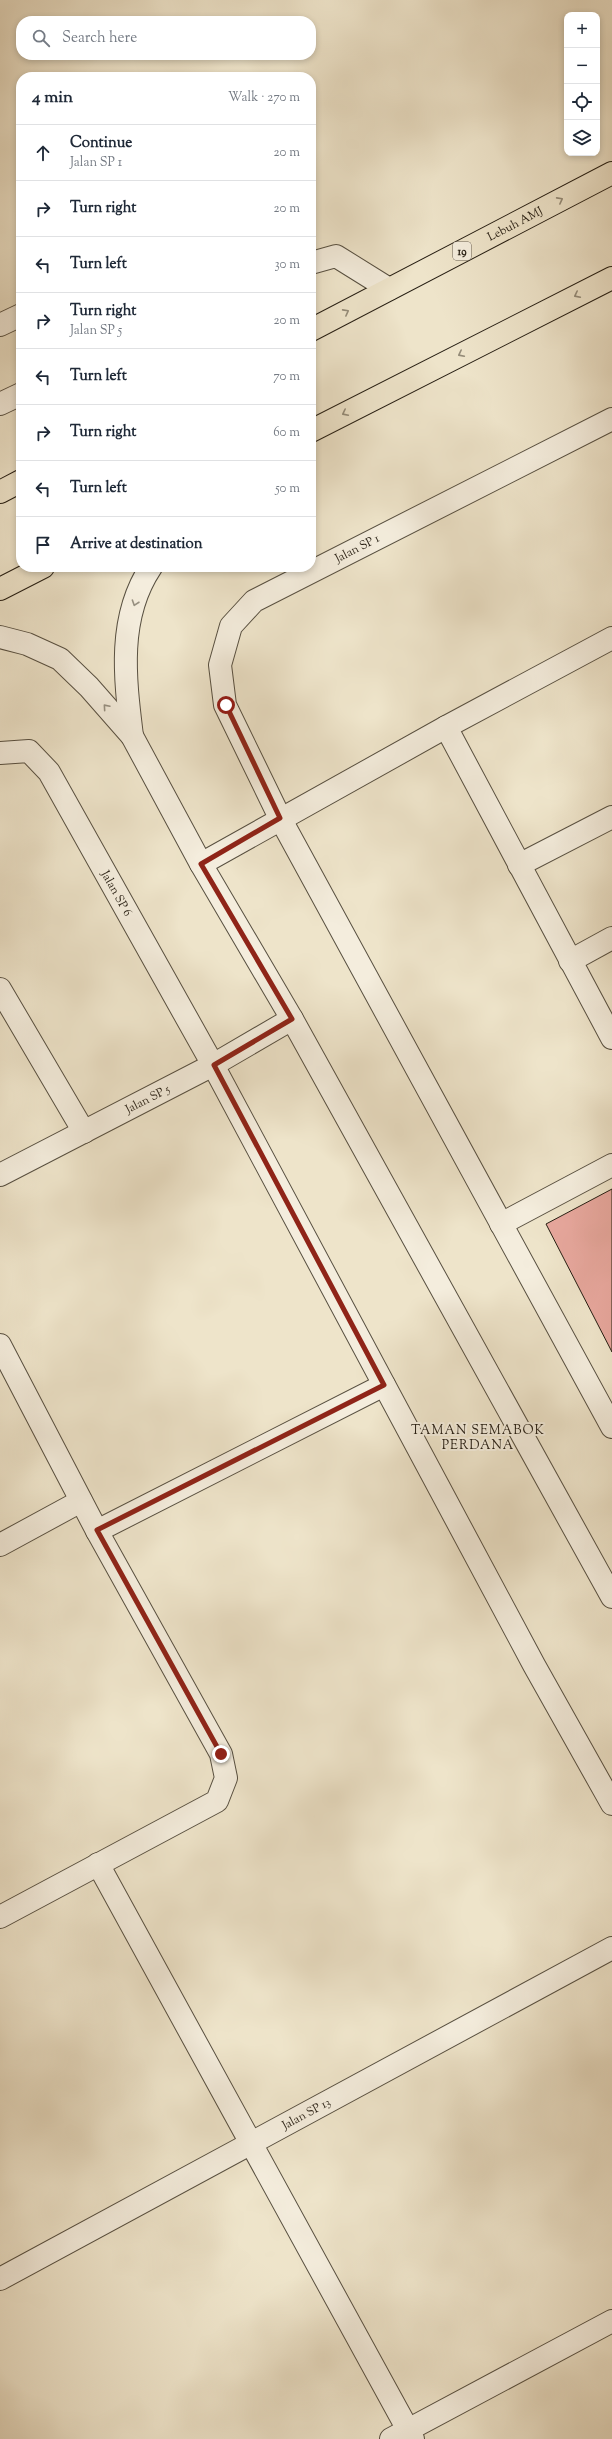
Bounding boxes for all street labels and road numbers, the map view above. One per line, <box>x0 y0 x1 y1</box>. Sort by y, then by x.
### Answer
street label: Lebuh AMJ <box>485 202 547 246</box>
road number: 19 <box>453 242 471 260</box>
street label: Jalan SP 1 <box>331 530 383 568</box>
street label: Jalan SP 6 <box>95 867 136 920</box>
street label: Jalan SP 5 <box>122 1081 173 1119</box>
street label: Jalan SP 13 <box>278 2094 334 2135</box>

